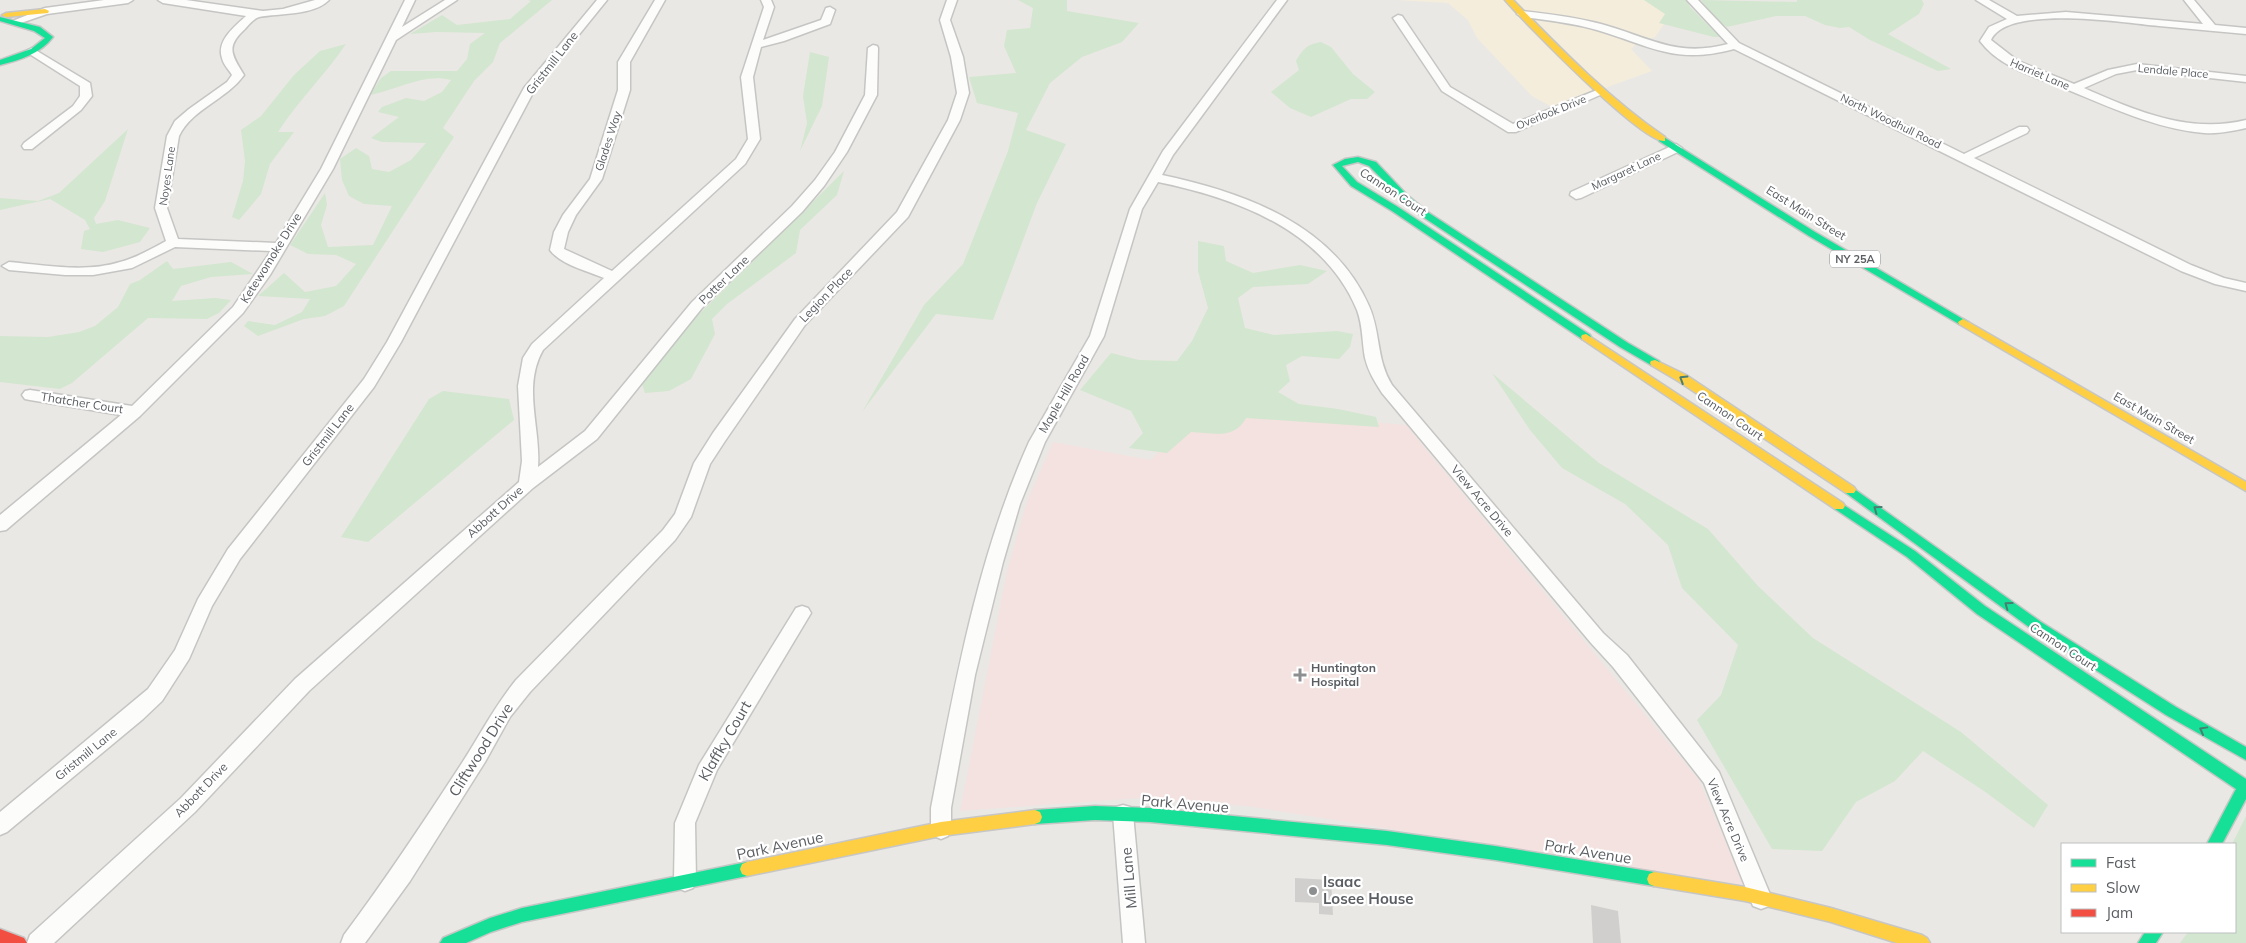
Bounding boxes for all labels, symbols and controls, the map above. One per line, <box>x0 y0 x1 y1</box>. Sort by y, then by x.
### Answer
street label: Gristmill Lane <box>522 28 581 97</box>
street label: Harriet Lane <box>2008 55 2072 93</box>
street label: Lendale Place <box>2137 61 2209 81</box>
street label: North Woodhull Road <box>1838 90 1944 152</box>
street label: Overlook Drive <box>1514 92 1588 132</box>
street label: Glades Way <box>592 109 624 173</box>
street label: Noyes Lane <box>156 146 178 206</box>
street label: Margaret Lane <box>1589 149 1663 193</box>
street label: Cannon Court <box>1357 164 1430 219</box>
street label: East Main Street <box>1764 182 1849 243</box>
street label: Ketewomoke Drive <box>237 210 304 306</box>
road number: NY 25A <box>1830 250 1880 268</box>
street label: Potter Lane <box>695 252 752 307</box>
street label: Legion Place <box>796 264 855 325</box>
street label: Maple Hill Road <box>1035 352 1092 435</box>
one-way arrow <box>1680 376 1689 386</box>
street label: Cannon Court <box>1694 388 1766 443</box>
street label: East Main Street <box>2111 388 2197 447</box>
street label: Thatcher Court <box>40 389 124 416</box>
street label: Gristmill Lane <box>298 400 357 469</box>
street label: View Acre Drive <box>1448 462 1517 540</box>
street label: Abbott Drive <box>463 483 526 541</box>
one-way arrow <box>1874 506 1883 514</box>
one-way arrow <box>2005 602 2014 610</box>
street label: Cannon Court <box>2027 619 2100 674</box>
place label: Huntington Hospital <box>1311 660 1376 689</box>
marker: Huntington Hospital <box>1293 668 1307 682</box>
street label: Klaffky Court <box>694 697 755 784</box>
street label: Cliftwood Drive <box>444 699 517 800</box>
street label: Gristmill Lane <box>52 724 120 783</box>
one-way arrow <box>2200 726 2209 736</box>
street label: Abbott Drive <box>171 759 230 820</box>
street label: View Acre Drive <box>1704 776 1753 864</box>
street label: Park Avenue <box>1141 790 1230 817</box>
street label: Park Avenue <box>735 827 825 864</box>
street label: Park Avenue <box>1543 835 1633 868</box>
legend <box>2061 843 2236 933</box>
street label: Mill Lane <box>1116 847 1141 910</box>
text: Fast <box>2106 853 2136 872</box>
place label: Isaac Losee House <box>1323 872 1413 908</box>
text: Slow <box>2106 878 2140 897</box>
marker: Isaac Losee House <box>1307 885 1319 897</box>
text: Jam <box>2106 903 2133 922</box>

